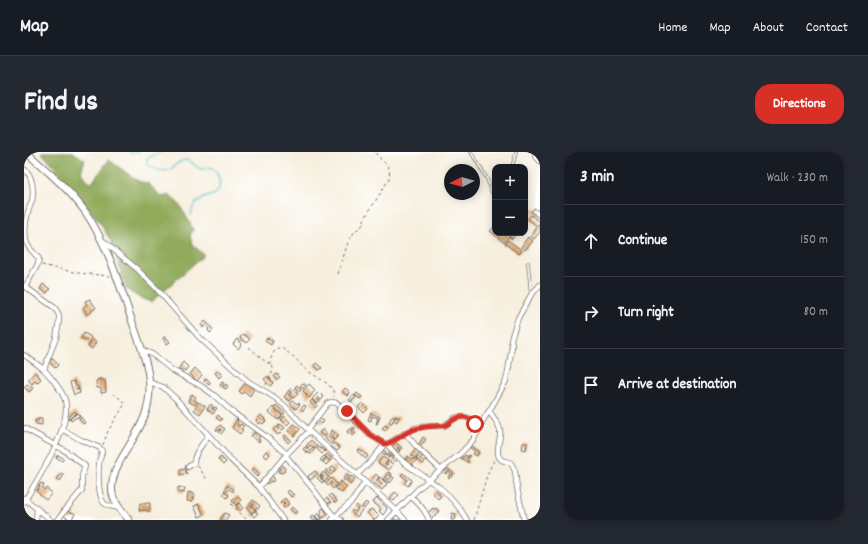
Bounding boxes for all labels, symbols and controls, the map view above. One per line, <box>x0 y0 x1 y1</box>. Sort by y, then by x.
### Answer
text: Map <box>20 14 49 41</box>
text: Home <box>658 18 687 38</box>
text: Map <box>709 18 731 38</box>
text: About <box>753 18 784 38</box>
text: Contact <box>806 18 848 38</box>
text: Find us <box>24 84 98 124</box>
button: Directions <box>755 84 844 124</box>
north arrow <box>444 164 480 200</box>
map controls <box>492 164 528 236</box>
button: + <box>492 164 528 200</box>
text: 3 min <box>580 166 614 190</box>
text: Walk · 230 m <box>767 169 828 188</box>
button: − <box>492 200 528 236</box>
icon: ahead <box>580 230 602 252</box>
text: Continue <box>618 230 667 252</box>
text: 150 m <box>800 231 828 250</box>
icon: right <box>580 302 602 324</box>
text: Turn right <box>618 302 674 324</box>
text: 80 m <box>804 303 828 322</box>
icon: arrive <box>580 374 602 396</box>
text: Arrive at destination <box>618 374 736 396</box>
route end <box>338 402 356 420</box>
route start <box>466 415 484 433</box>

